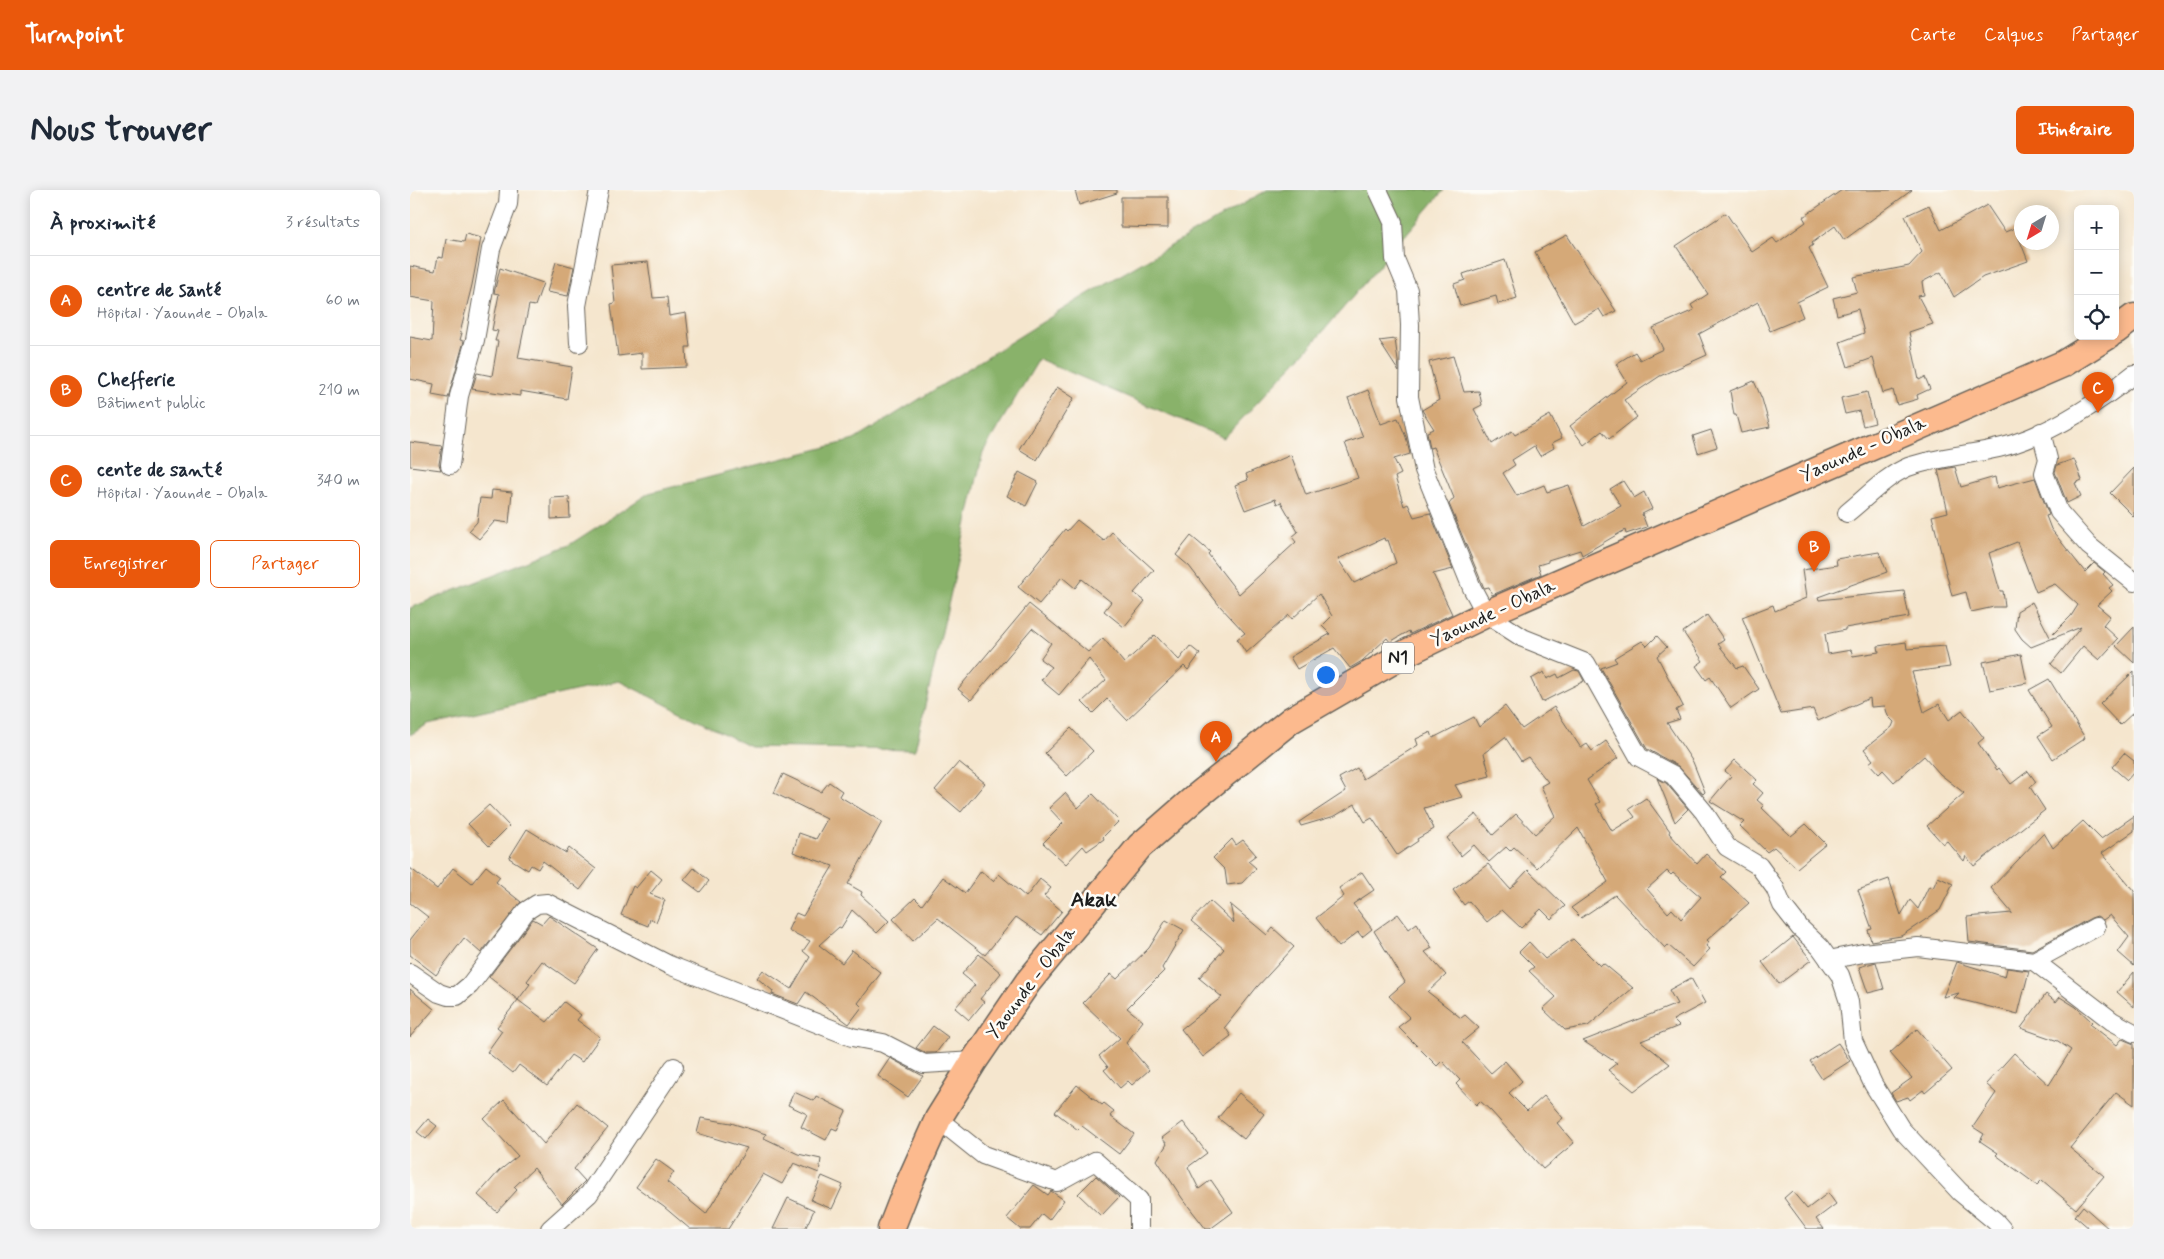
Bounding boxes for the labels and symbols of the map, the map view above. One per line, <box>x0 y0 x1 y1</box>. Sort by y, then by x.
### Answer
north arrow <box>2014 205 2059 250</box>
pin: C <box>2082 372 2114 413</box>
street label: Yaounde - Obala <box>1796 410 1930 488</box>
pin: B <box>1798 531 1830 572</box>
street label: Yaounde - Obala <box>1426 573 1560 653</box>
road number: N1 <box>1382 642 1414 673</box>
your location <box>1313 662 1339 688</box>
pin: A <box>1200 721 1232 762</box>
district label: Akak <box>1071 886 1117 914</box>
street label: Yaounde - Obala <box>980 921 1082 1045</box>

